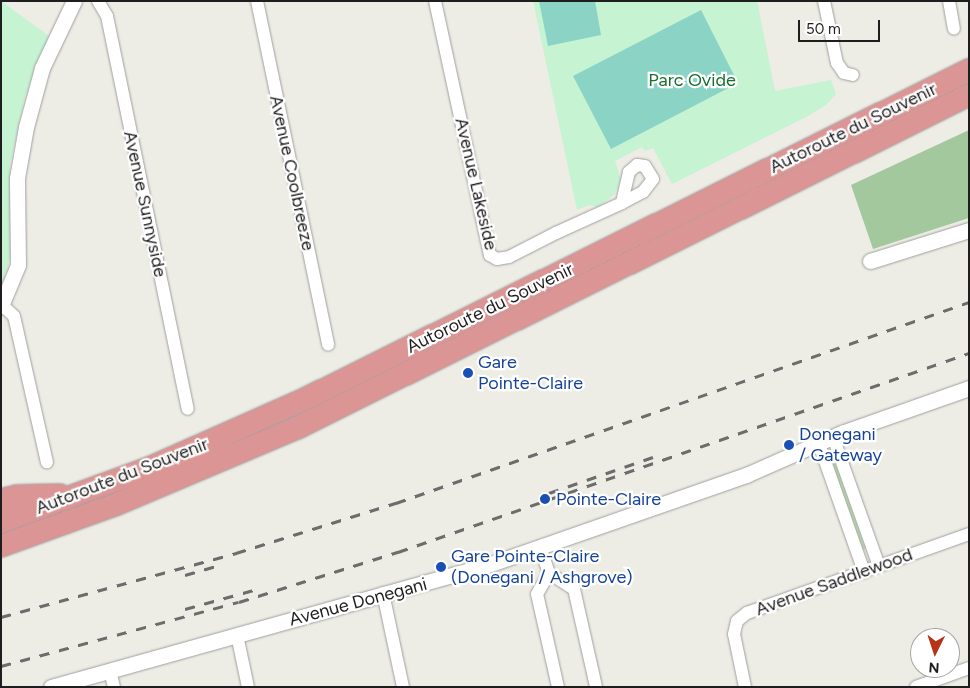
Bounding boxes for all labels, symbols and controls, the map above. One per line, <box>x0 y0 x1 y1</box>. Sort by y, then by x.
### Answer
scale bar <box>800 10 882 42</box>
text: 50 m <box>806 20 841 38</box>
park label: Parc Ovide <box>648 69 736 91</box>
street label: Autoroute du Souvenir <box>766 78 940 178</box>
street label: Avenue Coolbreeze <box>265 93 319 253</box>
street label: Avenue Lakeside <box>450 116 502 252</box>
street label: Avenue Sunnyside <box>119 129 171 279</box>
street label: Autoroute du Souvenir <box>403 258 577 358</box>
place label: Gare Pointe-Claire <box>478 352 583 394</box>
marker: Gare Pointe-Claire <box>462 367 474 379</box>
place label: Donegani / Gateway <box>799 424 882 466</box>
street label: Autoroute du Souvenir <box>33 433 211 519</box>
marker: Donegani / Gateway <box>783 439 795 451</box>
place label: Pointe-Claire <box>556 488 661 510</box>
marker: Pointe-Claire <box>538 492 552 506</box>
street label: Avenue Saddlewood <box>753 544 915 620</box>
place label: Gare Pointe-Claire (Donegani / Ashgrove) <box>451 546 633 588</box>
marker: Gare Pointe-Claire (Donegani / Ashgrove) <box>435 561 447 573</box>
street label: Avenue Donegani <box>287 573 429 631</box>
north arrow <box>910 628 960 678</box>
text: N <box>928 659 940 676</box>

